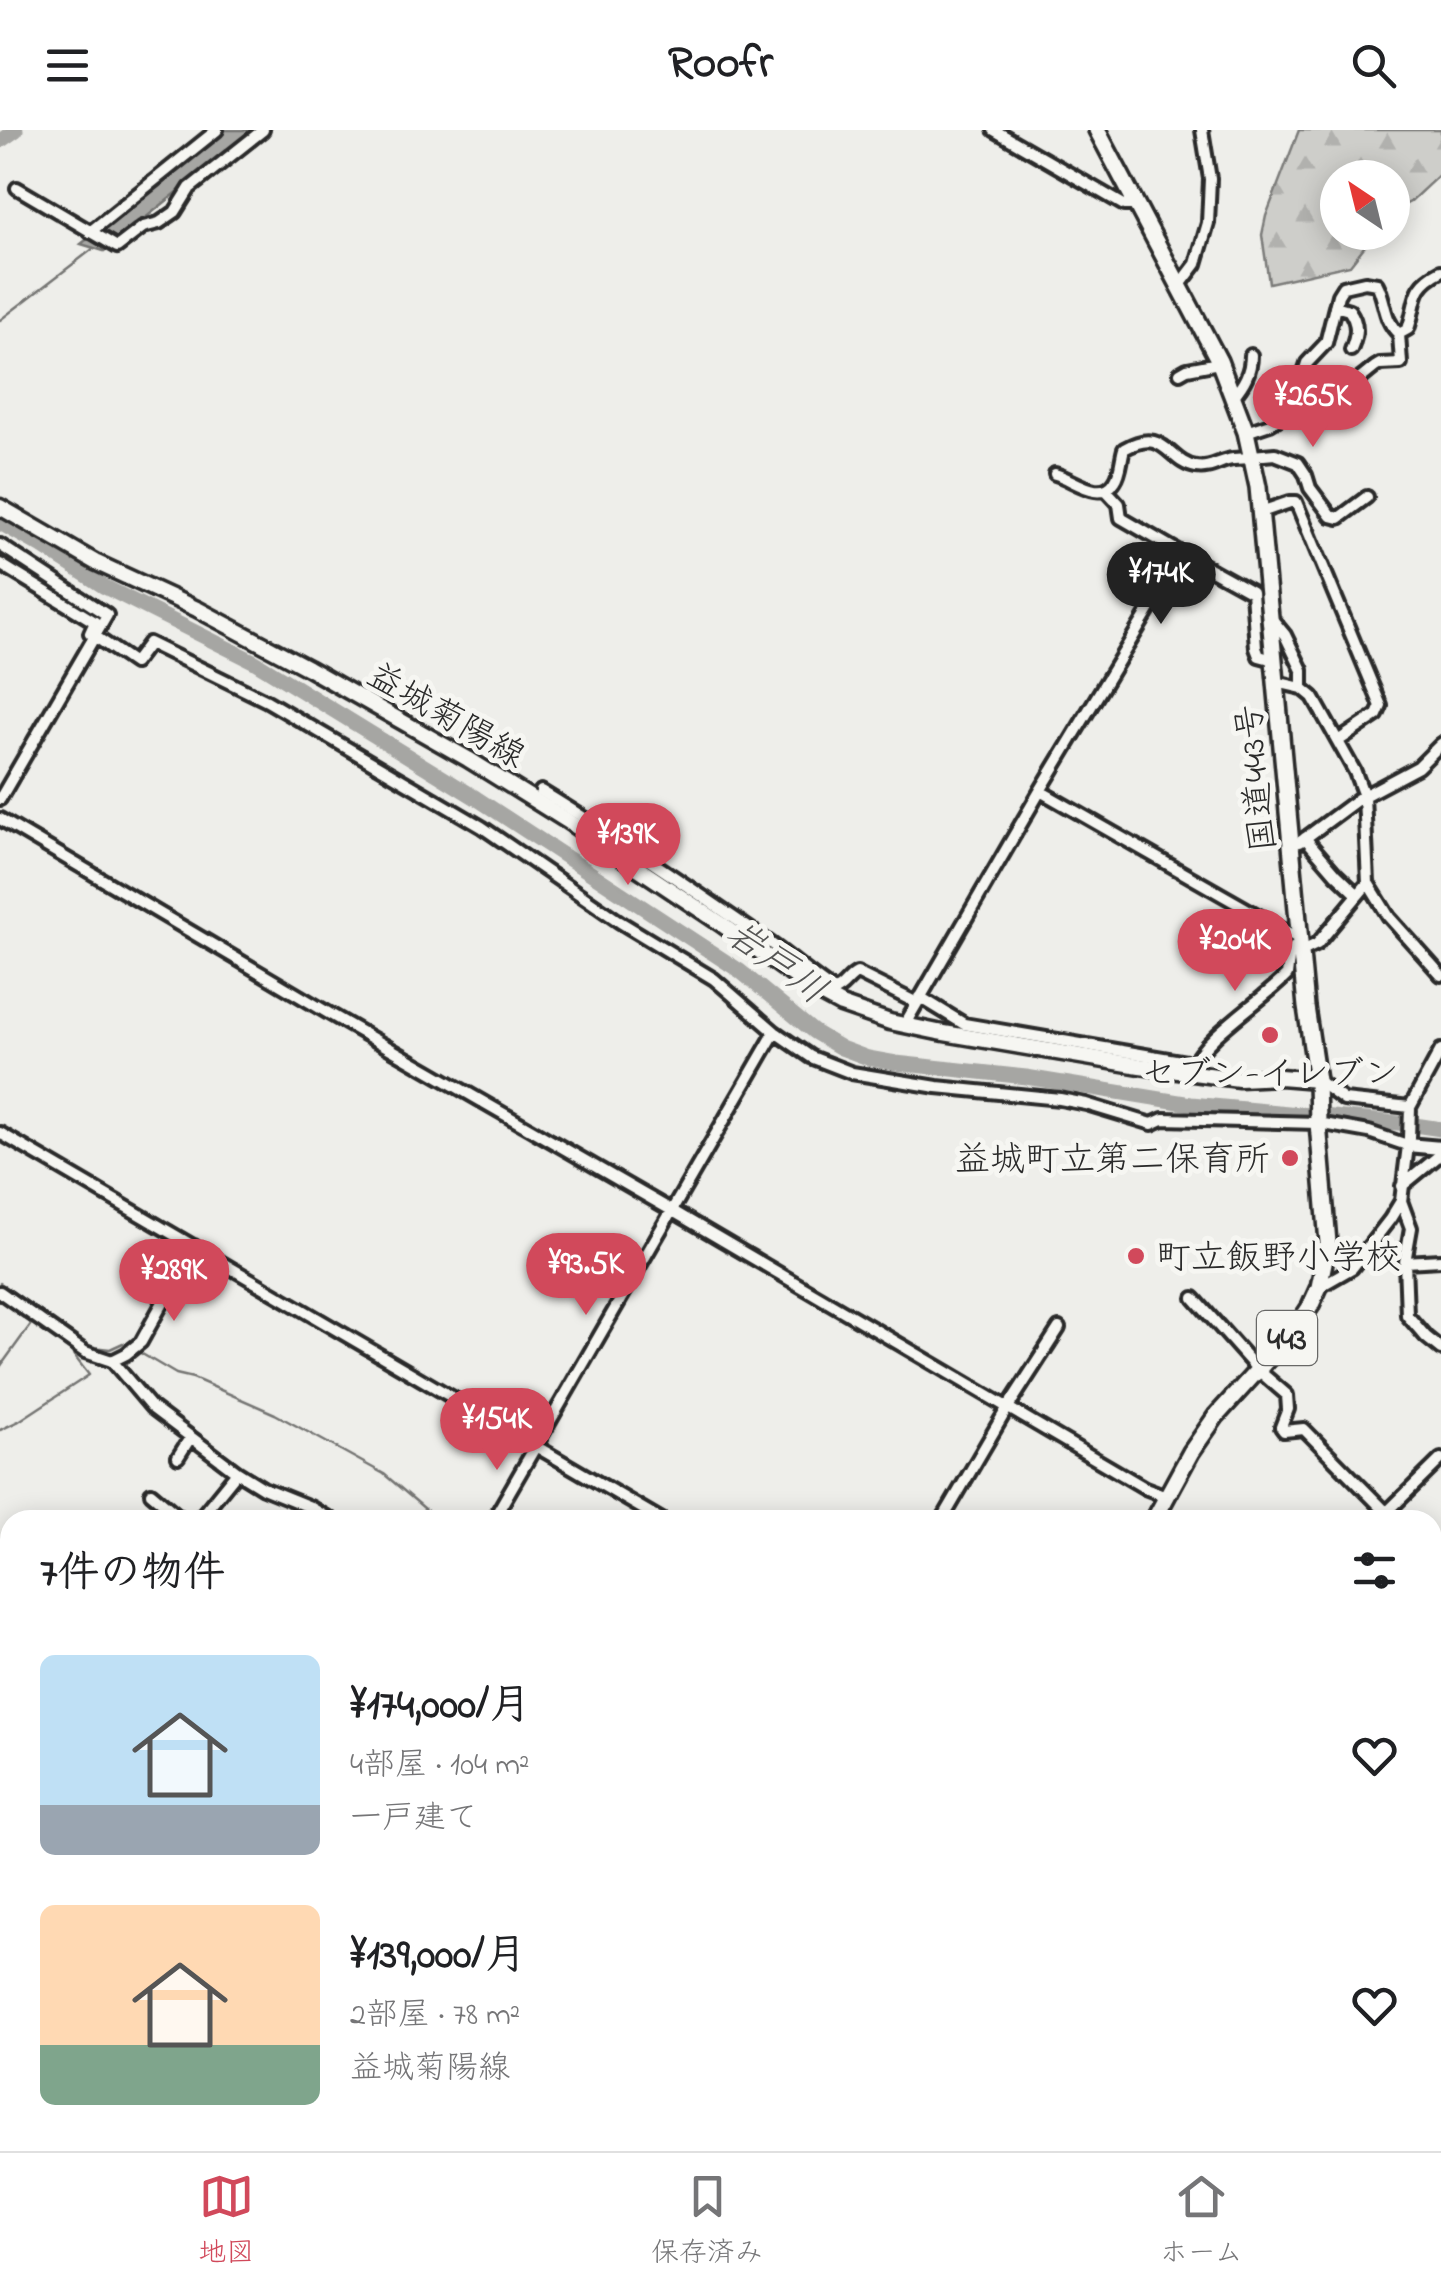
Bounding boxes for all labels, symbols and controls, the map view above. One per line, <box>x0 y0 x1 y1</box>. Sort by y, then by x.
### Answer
text: Roofr <box>668 32 773 98</box>
icon: menu <box>40 38 95 93</box>
icon: search <box>1346 38 1401 93</box>
north arrow <box>1320 160 1410 250</box>
map controls <box>1320 160 1410 250</box>
pin: ¥265K <box>1243 365 1383 450</box>
text: ¥265K <box>1275 374 1351 421</box>
pin: ¥174K <box>1091 542 1231 627</box>
text: ¥174K <box>1129 551 1193 598</box>
street label: 益城菊陽線 <box>357 651 534 783</box>
street label: 国道443号 <box>1225 701 1292 854</box>
pin: ¥139K <box>558 803 698 888</box>
text: ¥139K <box>597 812 659 859</box>
water label: 岩戸川 <box>712 908 837 1020</box>
pin: ¥204K <box>1165 909 1305 994</box>
text: ¥204K <box>1200 918 1270 965</box>
marker: セブン-イレブン <box>1259 1024 1281 1046</box>
place label: セブン-イレブン <box>1141 1050 1399 1101</box>
place label: 益城町立第二保育所 <box>955 1136 1270 1187</box>
marker: 益城町立第二保育所 <box>1279 1147 1301 1169</box>
pin: ¥93.5K <box>505 1233 667 1318</box>
place label: 町立飯野小学校 <box>1156 1234 1401 1285</box>
pin: ¥289K <box>104 1239 244 1324</box>
text: ¥93.5K <box>548 1242 624 1289</box>
marker: 町立飯野小学校 <box>1125 1245 1147 1267</box>
text: ¥289K <box>141 1248 207 1295</box>
road number: 443 <box>1257 1311 1317 1365</box>
pin: ¥154K <box>427 1388 567 1473</box>
text: ¥154K <box>462 1397 532 1444</box>
icon: filters <box>1347 1543 1402 1598</box>
text: 7件の物件 <box>40 1544 225 1605</box>
text: ¥174,000/月 <box>350 1676 531 1737</box>
icon: home <box>120 1695 240 1815</box>
icon: heart <box>1347 1728 1402 1783</box>
text: 4部屋 · 104 m² <box>350 1743 530 1790</box>
text: 一戸建て <box>350 1796 478 1843</box>
text: ¥139,000/月 <box>350 1926 526 1987</box>
icon: home <box>120 1945 240 2065</box>
icon: heart <box>1347 1978 1402 2033</box>
text: 2部屋 · 78 m² <box>350 1993 520 2040</box>
text: 益城菊陽線 <box>350 2046 510 2093</box>
tab: 地図 <box>198 2169 254 2275</box>
tab: 保存済み <box>651 2169 763 2275</box>
tab: ホーム <box>1160 2169 1243 2275</box>

